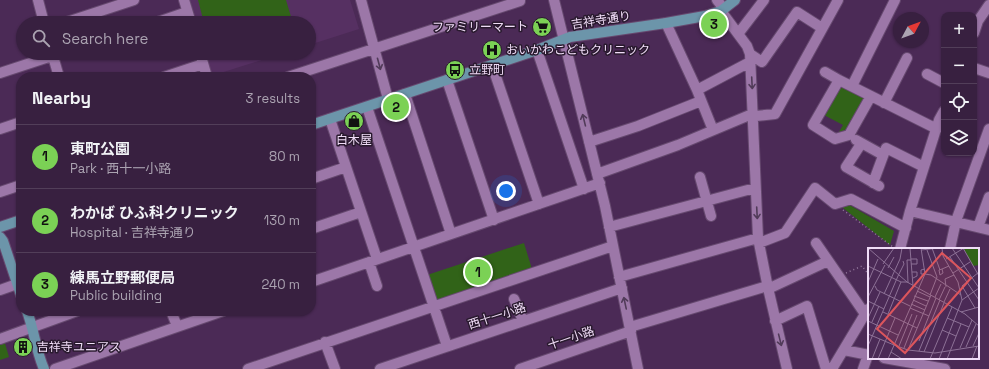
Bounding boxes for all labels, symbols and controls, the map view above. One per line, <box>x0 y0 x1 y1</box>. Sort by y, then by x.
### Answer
street label: 吉祥寺通り <box>570 7 632 33</box>
pin: 3 <box>701 9 727 39</box>
north arrow <box>893 12 929 48</box>
map controls <box>941 12 977 156</box>
button: + <box>941 12 977 48</box>
search box <box>16 16 316 60</box>
supermarket icon: ファミリーマート <box>531 16 553 38</box>
place label: ファミリーマート <box>432 19 528 35</box>
icon: search <box>30 27 52 49</box>
text: Search here <box>62 29 148 48</box>
hospital icon: おいかわこどもクリニック <box>481 39 503 61</box>
place label: おいかわこどもクリニック <box>506 42 650 58</box>
button: − <box>941 48 977 84</box>
one-way arrow <box>376 58 383 71</box>
bus stop icon: 立野町 <box>444 59 466 81</box>
place label: 立野町 <box>469 62 505 78</box>
one-way arrow <box>748 76 755 89</box>
button: locate <box>941 84 977 120</box>
text: Nearby <box>32 87 91 109</box>
text: 3 results <box>246 90 300 107</box>
pin: 2 <box>383 92 409 122</box>
shop icon: 白木屋 <box>343 110 365 132</box>
one-way arrow <box>579 114 587 127</box>
button: layers <box>941 120 977 156</box>
place label: 白木屋 <box>336 132 372 148</box>
text: 東町公園 <box>70 139 130 158</box>
text: 1 <box>42 148 48 165</box>
text: 80 m <box>269 148 300 165</box>
text: Park · 西十一小路 <box>70 160 171 177</box>
your location <box>496 181 516 201</box>
text: わかば ひふ科クリニック <box>70 203 239 222</box>
one-way arrow <box>753 206 760 219</box>
text: 2 <box>41 212 49 229</box>
text: 130 m <box>264 212 300 229</box>
text: Hospital · 吉祥寺通り <box>70 224 196 241</box>
inset map <box>868 248 979 359</box>
pin: 1 <box>465 257 491 287</box>
text: 練馬立野郵便局 <box>70 268 175 287</box>
text: 3 <box>41 276 49 293</box>
text: 240 m <box>262 276 300 293</box>
text: Public building <box>70 287 162 304</box>
one-way arrow <box>620 297 628 310</box>
street label: 西十一小路 <box>466 299 528 333</box>
street label: 十一小路 <box>546 323 596 353</box>
one-way arrow <box>776 334 784 347</box>
building icon: 吉祥寺ユニアス <box>12 336 34 358</box>
place label: 吉祥寺ユニアス <box>37 339 121 355</box>

